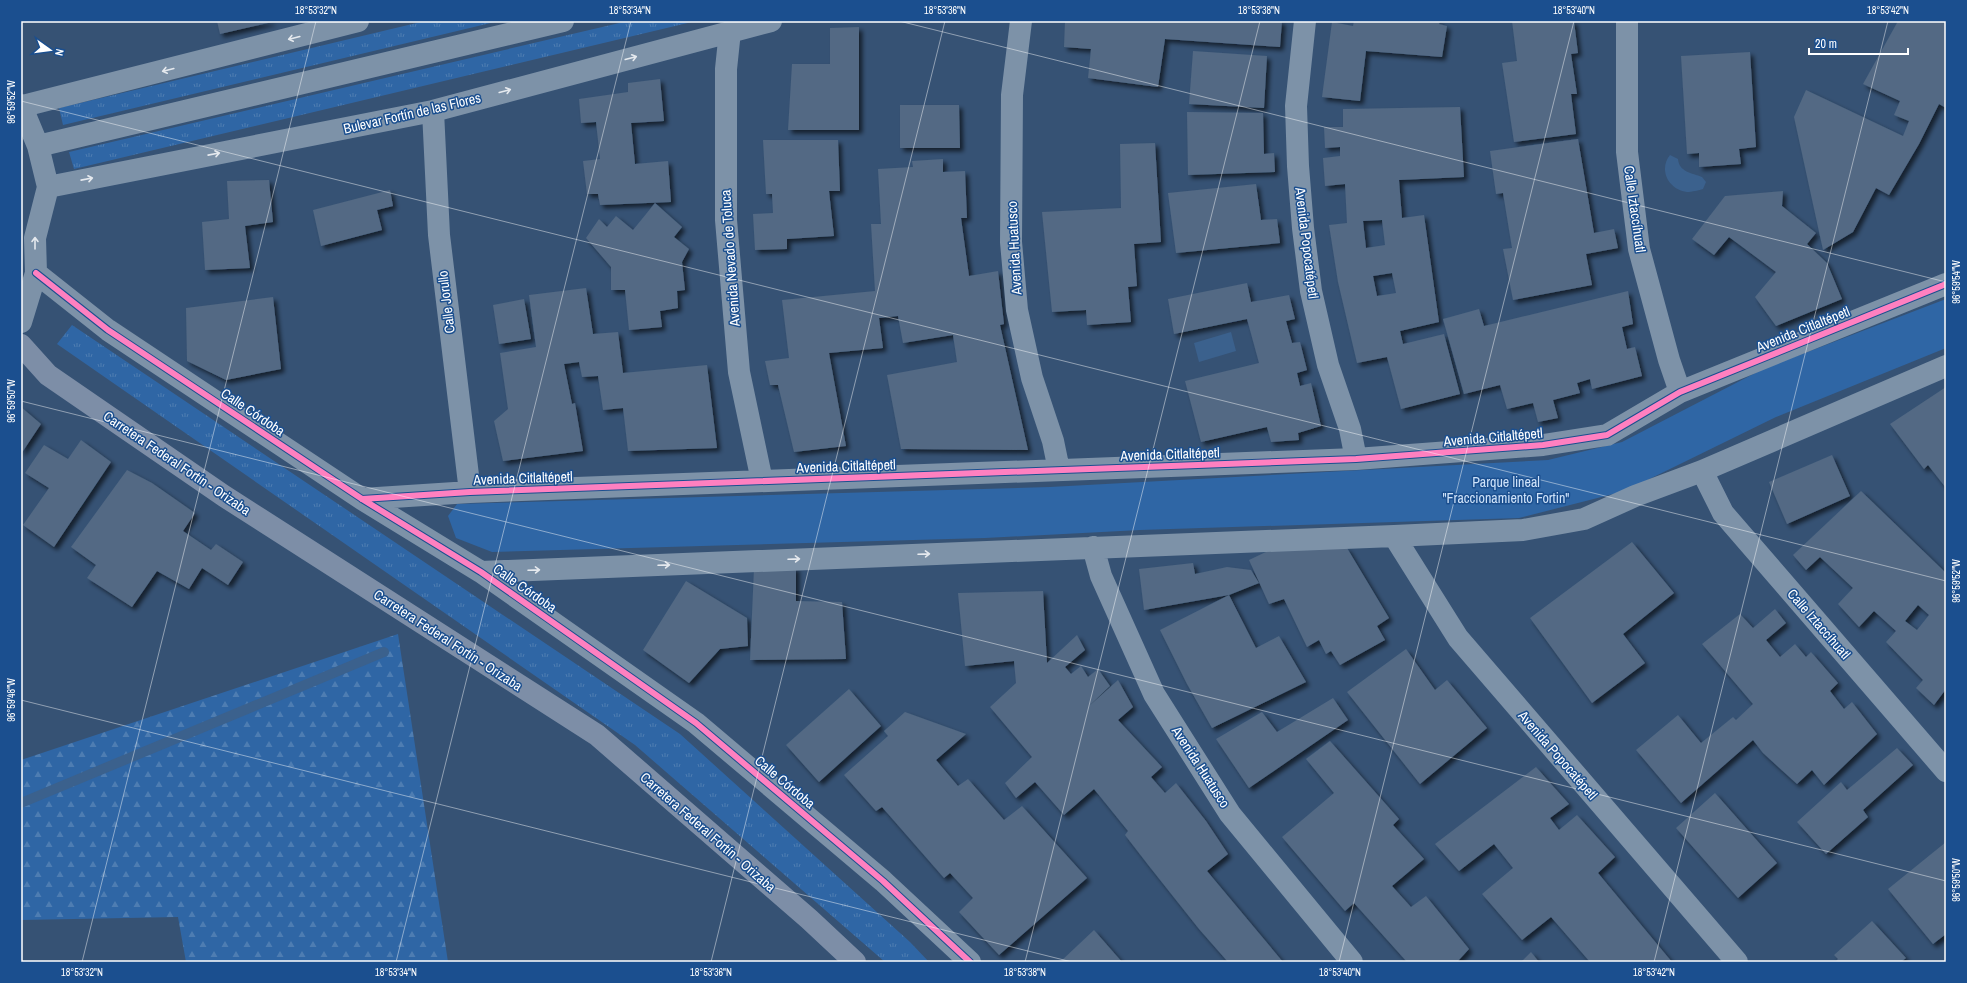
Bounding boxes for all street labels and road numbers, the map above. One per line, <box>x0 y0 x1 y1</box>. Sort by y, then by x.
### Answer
street label: Bulevar Fortín de las Flores <box>342 88 483 138</box>
street label: Calle Iztaccíhuatl <box>1620 164 1650 254</box>
street label: Avenida Popocatépetl <box>1291 185 1323 300</box>
street label: Avenida Nevado de Toluca <box>716 189 744 328</box>
street label: Avenida Huatusco <box>1003 201 1025 296</box>
street label: Calle Jorullo <box>433 270 459 334</box>
street label: Avenida Citlaltépetl <box>1753 302 1852 356</box>
street label: Calle Córdoba <box>218 384 289 440</box>
street label: Carretera Federal Fortín - Orizaba <box>100 407 255 519</box>
street label: Avenida Citlaltépetl <box>1442 424 1543 450</box>
street label: Avenida Citlaltépetl <box>1119 443 1220 465</box>
street label: Avenida Citlaltépetl <box>795 455 896 477</box>
street label: Avenida Citlaltépetl <box>472 467 573 489</box>
street label: Calle Córdoba <box>490 560 561 617</box>
street label: Carretera Federal Fortín - Orizaba <box>370 585 526 695</box>
street label: Calle Iztaccíhuatl <box>1784 585 1854 663</box>
street label: Avenida Popocatépetl <box>1514 706 1602 803</box>
street label: Avenida Huatusco <box>1167 722 1234 811</box>
street label: Calle Córdoba <box>751 752 819 813</box>
street label: Carretera Federal Fortín - Orizaba <box>637 768 780 896</box>

